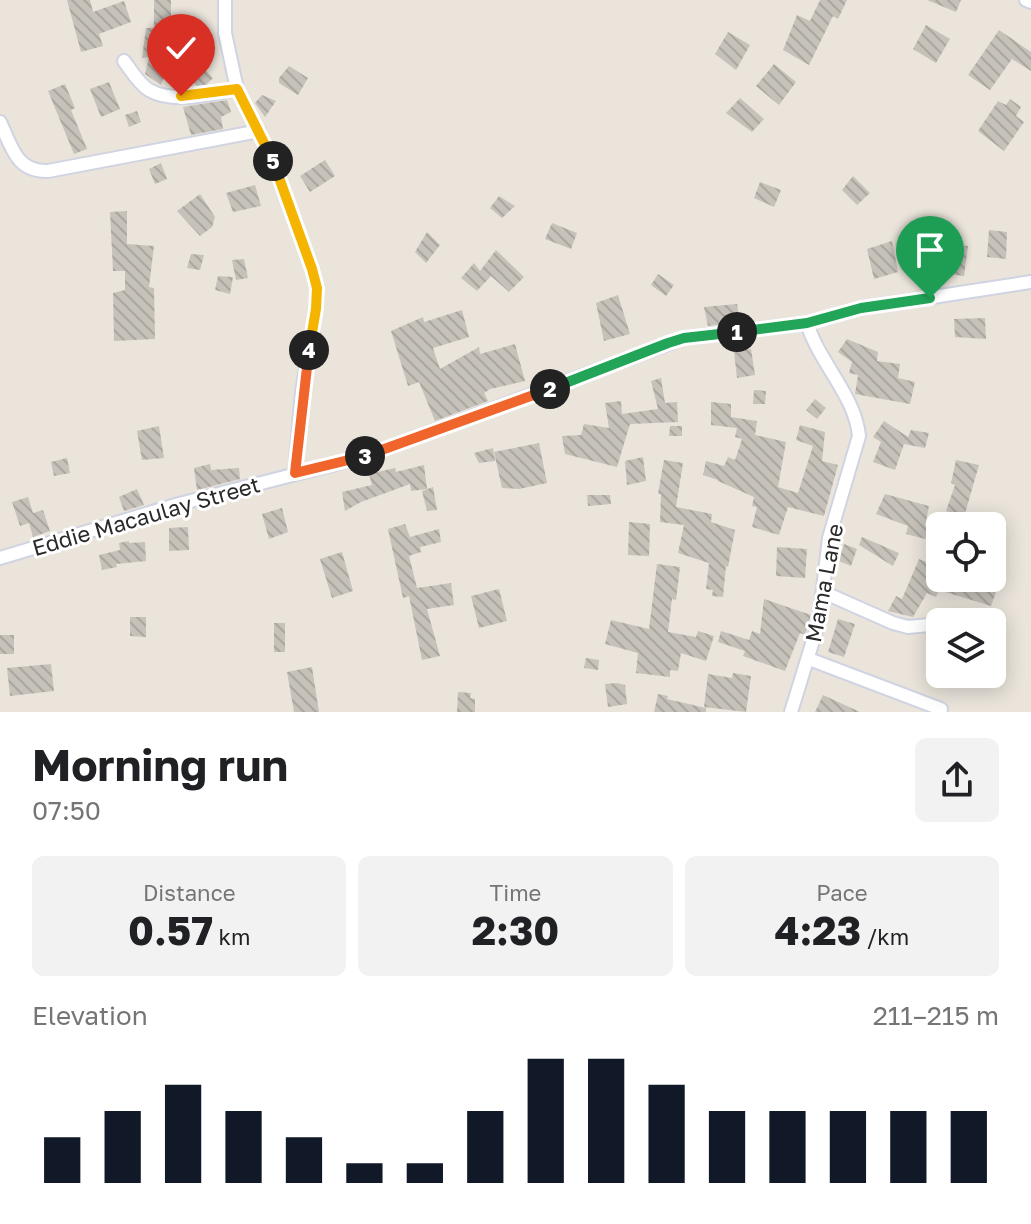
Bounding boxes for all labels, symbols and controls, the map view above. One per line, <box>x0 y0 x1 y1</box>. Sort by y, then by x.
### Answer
pin <box>147 14.0 215 96</box>
icon: check <box>159 26 203 70</box>
pin: 5 <box>253 141 293 181</box>
text: 5 <box>266 147 280 174</box>
pin <box>896 216 964 298</box>
icon: arrive <box>908 228 952 272</box>
pin: 1 <box>717 312 757 352</box>
text: 1 <box>731 318 743 345</box>
pin: 4 <box>289 330 329 370</box>
text: 4 <box>302 336 316 363</box>
pin: 2 <box>530 369 570 409</box>
text: 2 <box>543 375 557 402</box>
pin: 3 <box>345 436 385 476</box>
text: 3 <box>358 442 372 469</box>
street label: Eddie Macaulay Street <box>29 470 263 561</box>
map controls <box>926 512 1006 688</box>
button: locate <box>926 512 1006 592</box>
street label: Mama Lane <box>799 521 848 644</box>
button: layers <box>926 608 1006 688</box>
text: Morning run <box>32 738 288 791</box>
button: share <box>915 738 999 822</box>
text: 07:50 <box>32 795 101 826</box>
text: Distance <box>143 879 235 906</box>
text: Time <box>490 879 541 906</box>
text: Pace <box>816 879 868 906</box>
text: 0.57 <box>128 906 213 954</box>
text: 2:30 <box>472 906 559 954</box>
text: 4:23 <box>775 906 861 954</box>
text: km <box>213 923 250 950</box>
text: /km <box>861 923 909 950</box>
text: Elevation <box>32 1000 148 1031</box>
text: 211–215 m <box>873 1000 999 1031</box>

